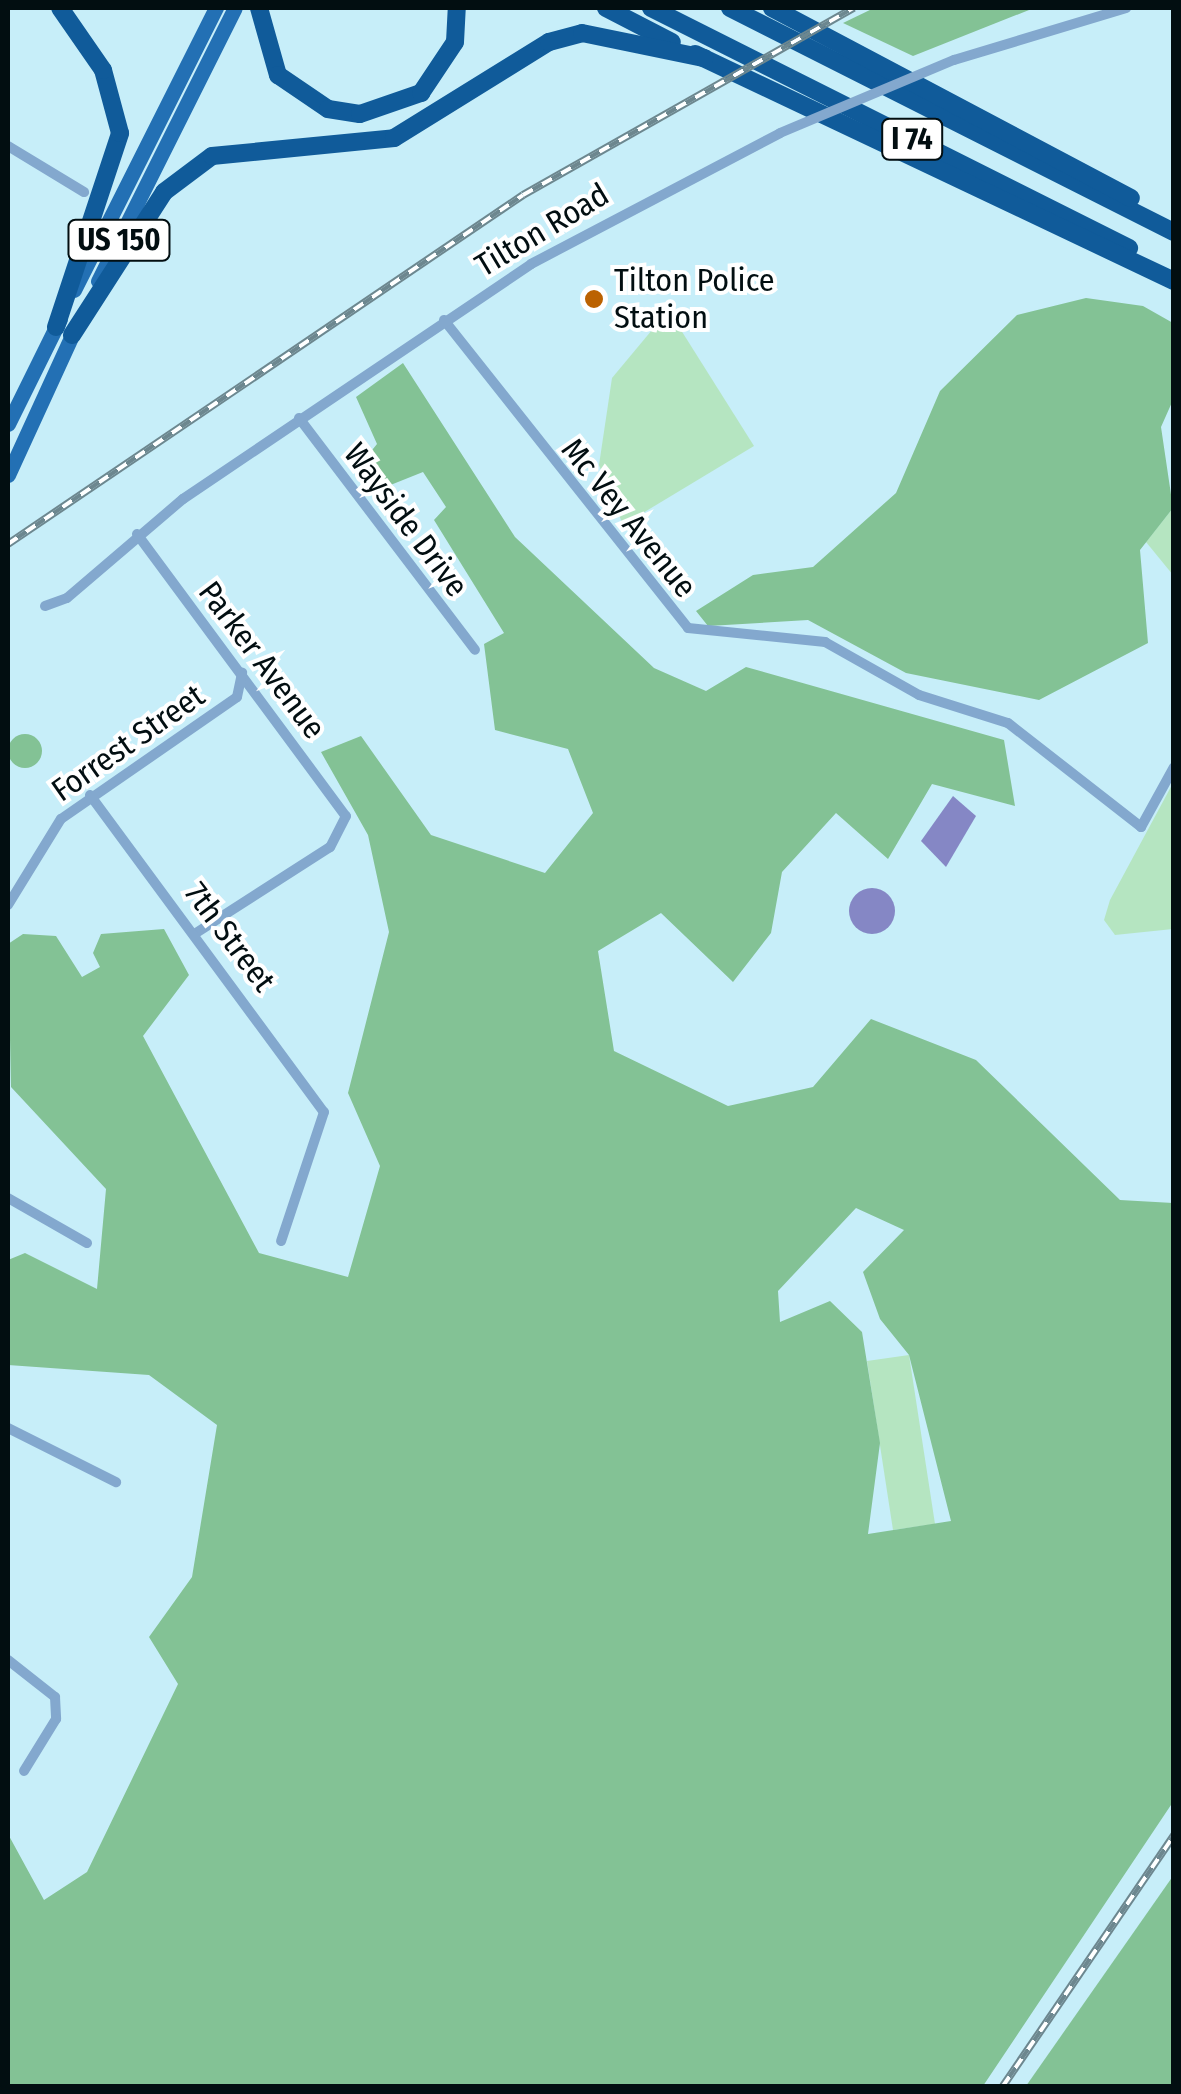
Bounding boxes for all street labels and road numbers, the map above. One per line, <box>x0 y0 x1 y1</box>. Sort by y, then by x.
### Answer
road number: I 74 <box>880 114 944 164</box>
street label: Tilton Road <box>468 175 616 285</box>
road number: US 150 <box>66 215 172 265</box>
street label: Mc Vey Avenue <box>553 431 705 605</box>
street label: Wayside Drive <box>336 436 476 604</box>
street label: Parker Avenue <box>190 574 334 746</box>
street label: Forrest Street <box>44 676 212 810</box>
street label: 7th Street <box>177 875 283 999</box>

